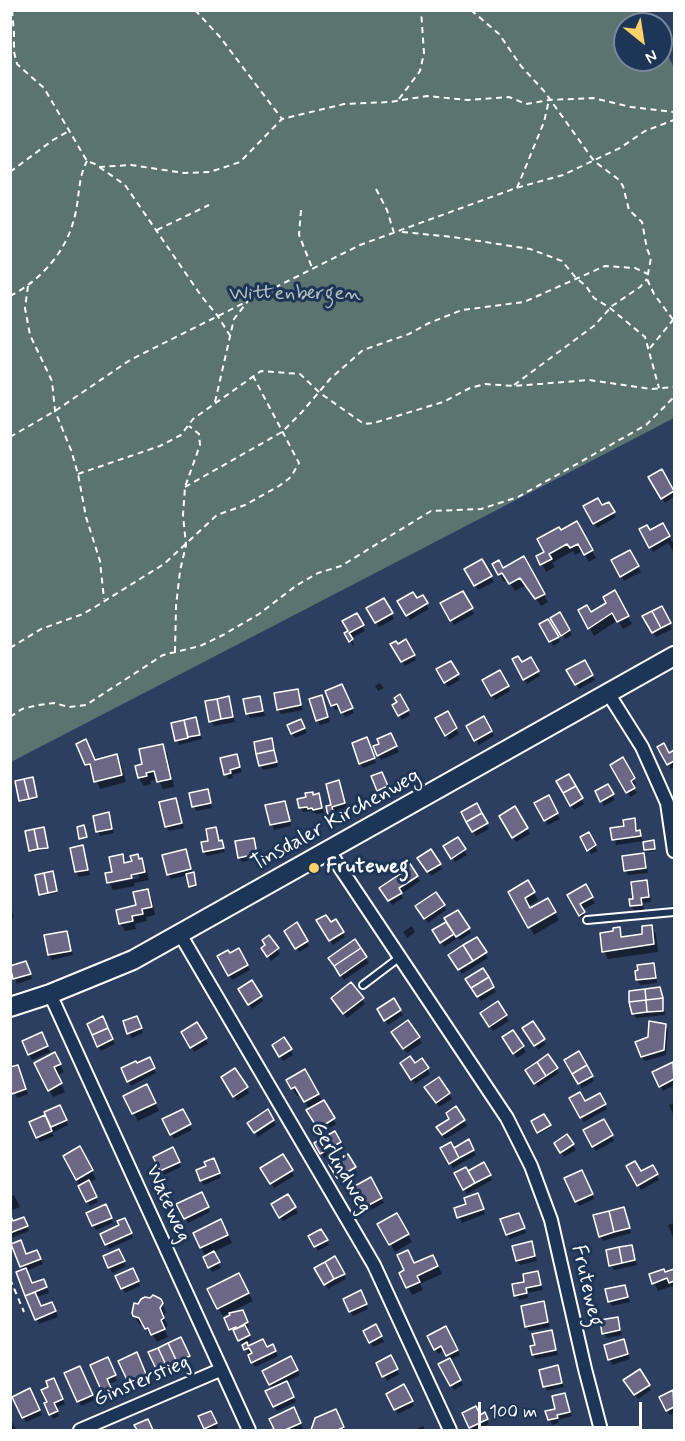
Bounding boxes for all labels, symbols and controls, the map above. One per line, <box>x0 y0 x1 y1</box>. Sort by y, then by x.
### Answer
north arrow <box>613 12 673 72</box>
text: N <box>641 45 661 68</box>
park label: Wittenbergen <box>229 282 361 308</box>
street label: Tinsdaler Kirchenweg <box>247 764 425 878</box>
place label: Fruteweg <box>326 855 409 881</box>
marker: Fruteweg <box>307 861 321 875</box>
street label: Gerlindweg <box>304 1117 376 1219</box>
street label: Wateweg <box>139 1161 195 1247</box>
street label: Fruteweg <box>564 1243 608 1329</box>
street label: Ginsterstieg <box>90 1350 194 1414</box>
scale bar <box>481 1390 644 1428</box>
text: 100 m <box>489 1400 537 1424</box>

